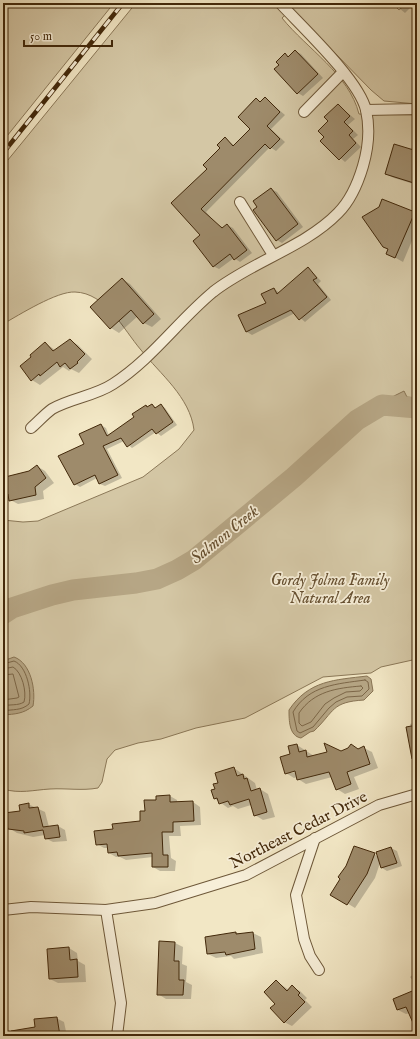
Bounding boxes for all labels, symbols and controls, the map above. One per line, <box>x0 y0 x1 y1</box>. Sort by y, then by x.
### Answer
scale bar <box>24 22 112 48</box>
text: 50 m <box>30 29 52 44</box>
water label: Salmon Creek <box>187 501 263 569</box>
park label: Gordy Jolma Family Natural Area <box>270 571 391 609</box>
street label: Northeast Cedar Drive <box>227 787 371 874</box>

